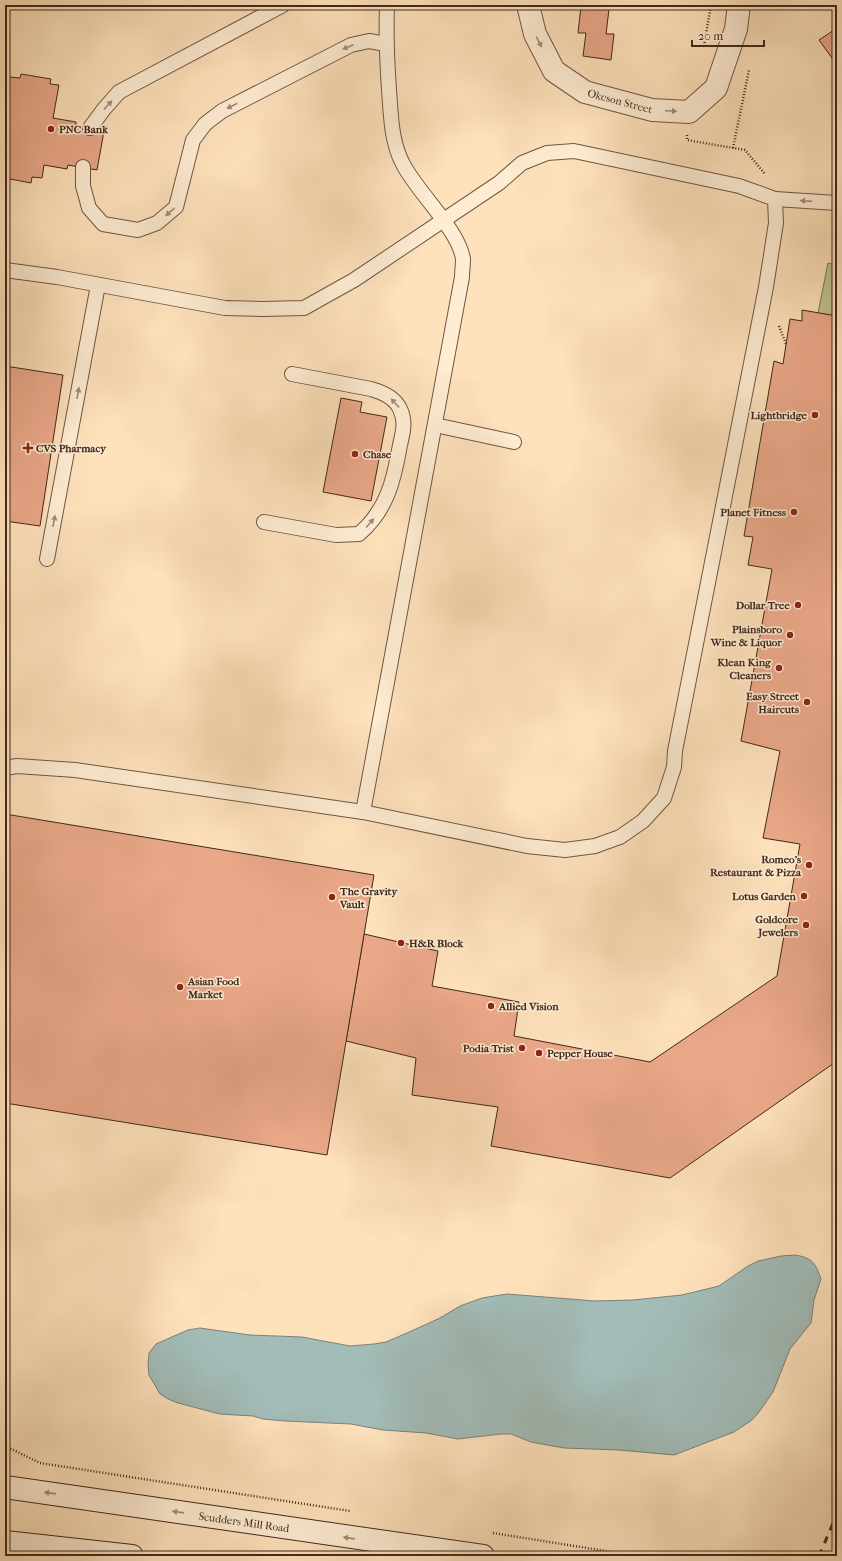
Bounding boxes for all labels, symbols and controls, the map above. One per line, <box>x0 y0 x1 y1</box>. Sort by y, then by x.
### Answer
scale bar <box>692 22 764 48</box>
text: 20 m <box>698 29 723 43</box>
one-way arrow <box>536 36 543 48</box>
one-way arrow <box>343 44 354 50</box>
street label: Okeson Street <box>586 87 654 116</box>
one-way arrow <box>103 100 113 110</box>
one-way arrow <box>227 103 238 109</box>
one-way arrow <box>665 108 677 115</box>
place label: PNC Bank <box>59 123 108 136</box>
marker: PNC Bank <box>46 124 56 134</box>
one-way arrow <box>800 197 812 204</box>
one-way arrow <box>164 207 175 216</box>
one-way arrow <box>75 387 81 399</box>
one-way arrow <box>391 398 400 408</box>
place label: Lightbridge <box>750 409 808 422</box>
marker: Lightbridge <box>810 410 820 420</box>
place label: CVS Pharmacy <box>36 442 107 455</box>
marker: CVS Pharmacy <box>23 443 33 453</box>
place label: Chase <box>363 448 392 461</box>
marker: Chase <box>350 449 360 459</box>
place label: Planet Fitness <box>720 506 786 519</box>
marker: Planet Fitness <box>789 507 799 517</box>
one-way arrow <box>51 515 57 527</box>
one-way arrow <box>366 518 375 529</box>
place label: Dollar Tree <box>735 599 791 612</box>
marker: Dollar Tree <box>793 600 803 610</box>
place label: Plainsboro Wine & Liquor <box>710 623 782 649</box>
marker: Plainsboro Wine & Liquor <box>785 630 795 640</box>
place label: Klean King Cleaners <box>717 656 772 682</box>
marker: Klean King Cleaners <box>774 663 784 673</box>
place label: Easy Street Haircuts <box>746 690 800 716</box>
marker: Easy Street Haircuts <box>802 697 812 707</box>
place label: Romeo's Restaurant & Pizza <box>710 853 802 879</box>
marker: Romeo's Restaurant & Pizza <box>804 860 814 870</box>
place label: The Gravity Vault <box>339 885 399 911</box>
place label: Lotus Garden <box>732 890 797 903</box>
marker: Lotus Garden <box>799 891 809 901</box>
marker: The Gravity Vault <box>327 892 337 902</box>
place label: Goldcore Jewelers <box>755 913 799 939</box>
marker: Goldcore Jewelers <box>801 920 811 930</box>
place label: H&R Block <box>409 937 464 950</box>
marker: H&R Block <box>396 938 406 948</box>
place label: Asian Food Market <box>187 975 240 1001</box>
marker: Asian Food Market <box>175 982 185 992</box>
place label: Allied Vision <box>498 1000 559 1013</box>
marker: Allied Vision <box>486 1001 496 1011</box>
place label: Podia Trist <box>463 1042 515 1055</box>
marker: Podia Trist <box>517 1043 527 1053</box>
place label: Pepper House <box>547 1047 614 1060</box>
marker: Pepper House <box>534 1048 544 1058</box>
one-way arrow <box>44 1490 56 1496</box>
one-way arrow <box>172 1509 185 1515</box>
street label: Scudders Mill Road <box>198 1510 291 1535</box>
one-way arrow <box>343 1534 355 1540</box>

